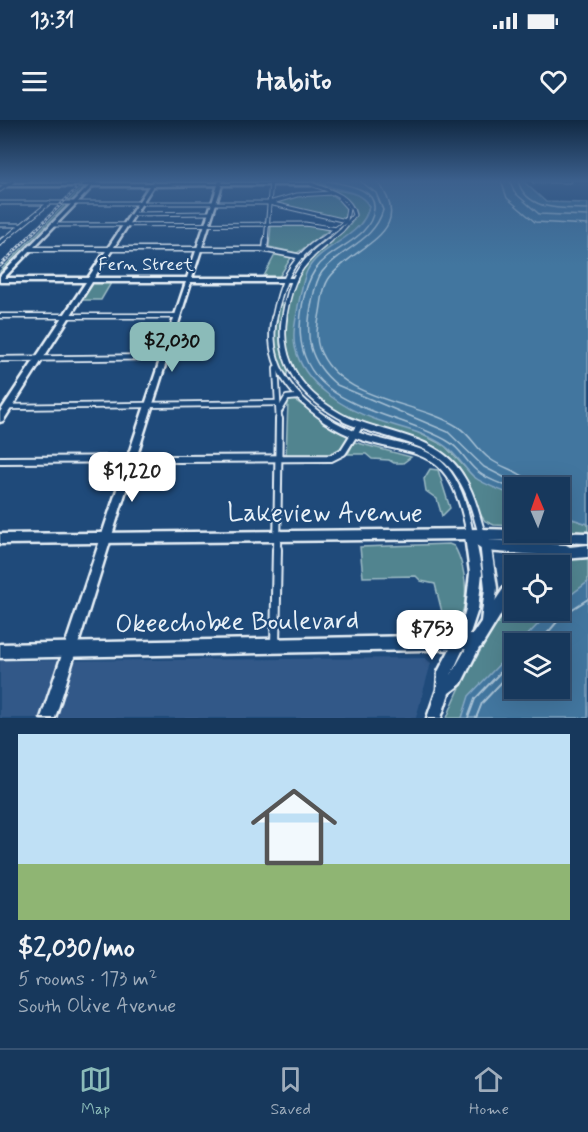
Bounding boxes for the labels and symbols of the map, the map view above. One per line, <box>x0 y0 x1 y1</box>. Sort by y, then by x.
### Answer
street label: Fern Street <box>98 253 194 277</box>
pin: $2,030 <box>123 322 221 373</box>
pin: $1,220 <box>83 452 181 503</box>
north arrow <box>504 477 570 543</box>
street label: Lakeview Avenue <box>227 497 423 531</box>
street label: Okeechobee Boulevard <box>115 604 359 642</box>
pin: $753 <box>396 610 468 661</box>

